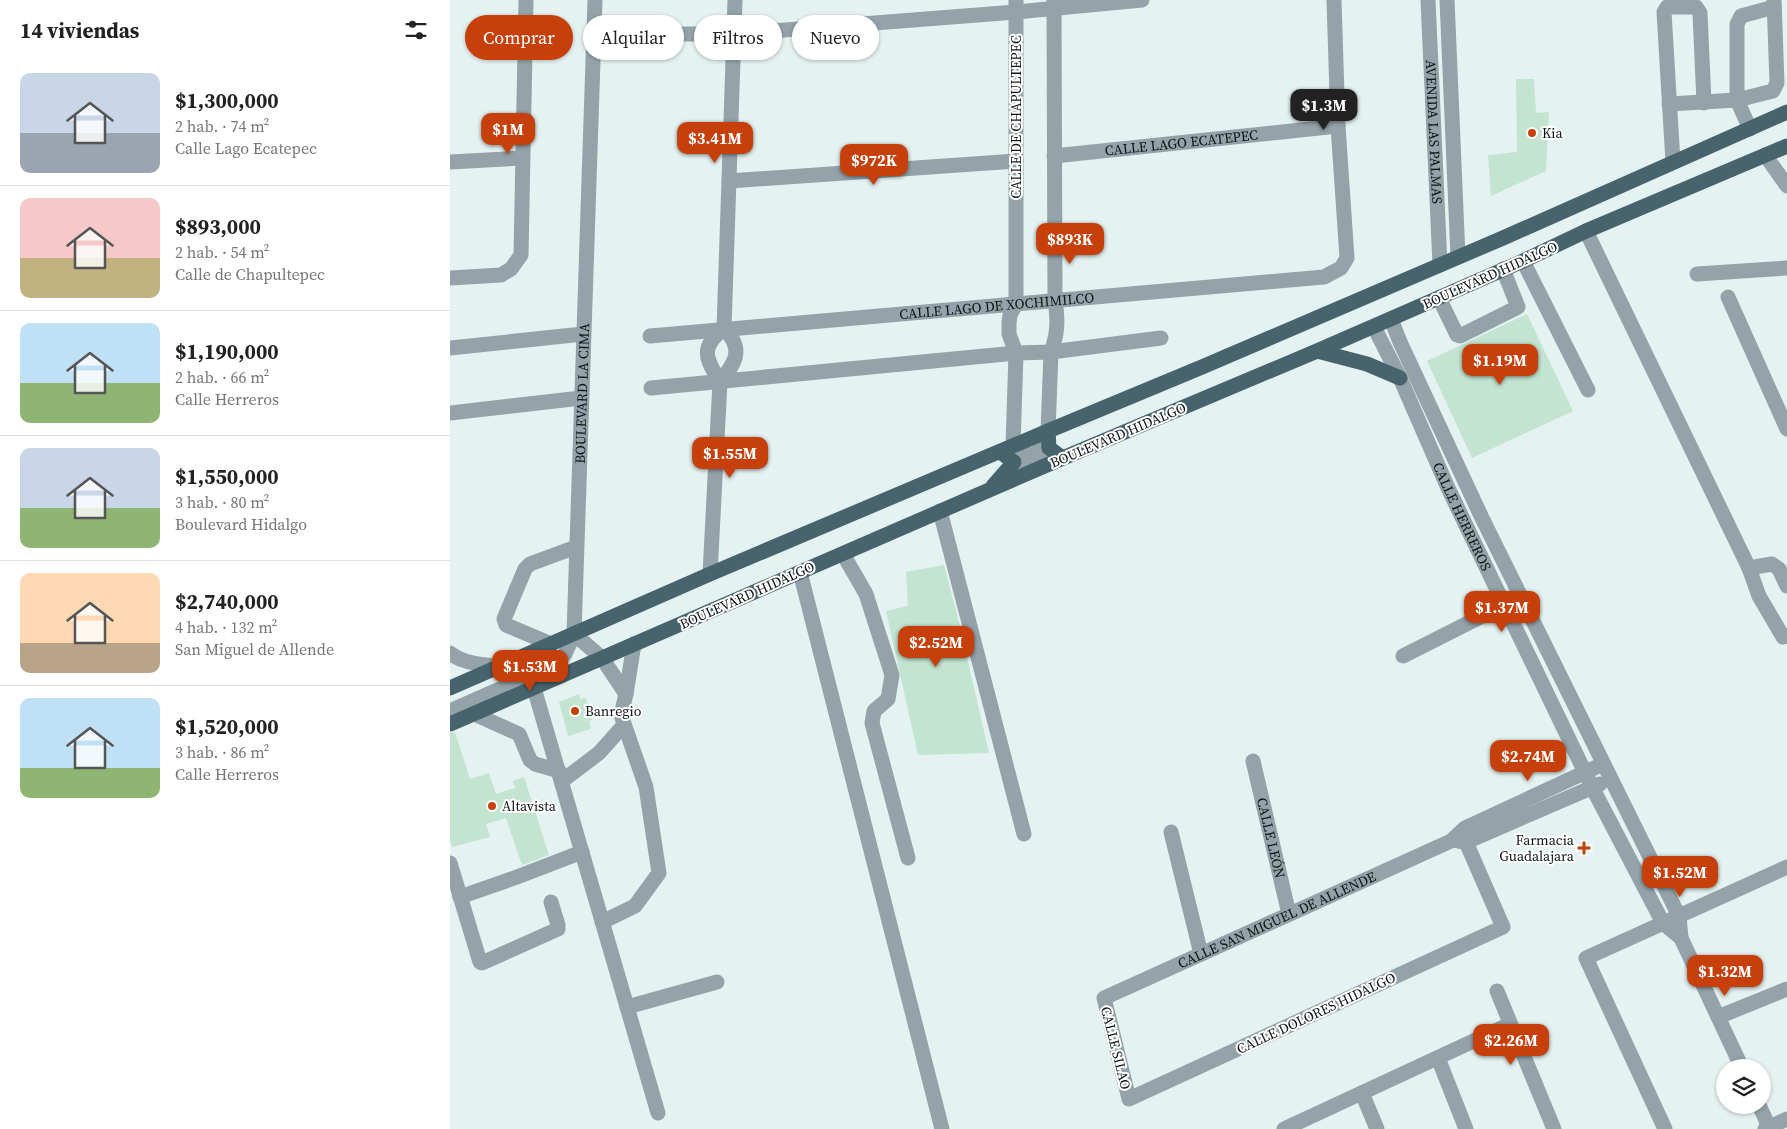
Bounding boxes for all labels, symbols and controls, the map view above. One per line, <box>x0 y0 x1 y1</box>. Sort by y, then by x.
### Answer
chip: Comprar <box>465 15 573 60</box>
chip: Alquilar <box>583 15 684 60</box>
chip: Filtros <box>694 15 782 60</box>
chip: Nuevo <box>792 15 879 60</box>
text: 14 viviendas <box>20 16 139 45</box>
icon: filters <box>402 16 430 44</box>
street label: CALLE DE CHAPULTEPEC <box>1006 35 1026 199</box>
street label: AVENIDA LAS PALMAS <box>1421 59 1447 205</box>
text: $1,300,000 <box>175 86 279 115</box>
pin: $1.3M <box>1289 88 1359 131</box>
icon: home <box>60 93 120 153</box>
text: $1.3M <box>1301 94 1347 116</box>
pin: $1M <box>484 112 532 155</box>
text: 2 hab. · 74 m² <box>175 115 269 137</box>
text: $1M <box>492 118 524 140</box>
pin: $3.41M <box>674 121 756 164</box>
place label: Kia <box>1542 123 1564 143</box>
street label: CALLE LAGO ECATEPEC <box>1104 125 1259 161</box>
text: $3.41M <box>688 127 742 149</box>
marker: Kia <box>1526 127 1538 139</box>
text: Calle Lago Ecatepec <box>175 137 317 159</box>
pin: $972K <box>839 144 909 186</box>
text: $972K <box>851 149 897 171</box>
text: $893,000 <box>175 212 261 241</box>
icon: home <box>60 218 120 278</box>
pin: $893K <box>1035 222 1105 265</box>
text: $893K <box>1047 228 1093 250</box>
street label: BOULEVARD HIDALGO <box>1419 236 1561 314</box>
text: 2 hab. · 54 m² <box>175 241 269 263</box>
text: Calle de Chapultepec <box>175 263 325 285</box>
street label: CALLE LAGO DE XOCHIMILCO <box>898 287 1095 324</box>
street label: BOULEVARD LA CIMA <box>570 322 594 464</box>
text: $1,190,000 <box>175 337 279 366</box>
icon: home <box>60 343 120 403</box>
pin: $1.19M <box>1459 344 1541 386</box>
text: $1.19M <box>1473 349 1527 371</box>
text: 2 hab. · 66 m² <box>175 366 269 388</box>
text: Calle Herreros <box>175 388 279 410</box>
street label: BOULEVARD HIDALGO <box>1047 397 1189 473</box>
pin: $1.55M <box>689 436 771 479</box>
text: $1.55M <box>703 442 757 464</box>
street label: CALLE HERREROS <box>1428 459 1496 574</box>
text: $1,550,000 <box>175 462 279 491</box>
icon: home <box>60 468 120 528</box>
text: 3 hab. · 80 m² <box>175 491 269 513</box>
text: Boulevard Hidalgo <box>175 513 307 535</box>
street label: BOULEVARD HIDALGO <box>676 556 818 634</box>
text: $2,740,000 <box>175 587 279 616</box>
pin: $1.37M <box>1461 590 1543 633</box>
icon: home <box>60 593 120 653</box>
text: $1.37M <box>1475 596 1529 618</box>
text: 4 hab. · 132 m² <box>175 616 277 638</box>
pin: $2.52M <box>895 626 977 668</box>
text: $2.52M <box>909 631 963 653</box>
text: San Miguel de Allende <box>175 638 334 660</box>
pin: $1.53M <box>489 650 571 692</box>
text: $1.53M <box>503 655 557 677</box>
place label: Banregio <box>585 701 642 721</box>
marker: Banregio <box>569 705 581 717</box>
text: $1,520,000 <box>175 712 279 741</box>
icon: home <box>60 718 120 778</box>
pin: $2.74M <box>1487 740 1569 782</box>
text: 3 hab. · 86 m² <box>175 741 269 763</box>
text: $2.74M <box>1501 745 1555 767</box>
text: Calle Herreros <box>175 763 279 785</box>
place label: Altavista <box>502 796 557 816</box>
street label: CALLE LEÓN <box>1252 796 1290 880</box>
marker: Altavista <box>486 800 498 812</box>
place label: Farmacia Guadalajara <box>1499 830 1575 866</box>
marker: Farmacia Guadalajara <box>1578 842 1590 854</box>
pin: $1.52M <box>1639 856 1721 898</box>
text: $1.52M <box>1653 861 1707 883</box>
street label: CALLE SAN MIGUEL DE ALLENDE <box>1174 866 1379 973</box>
pin: $1.32M <box>1684 954 1766 997</box>
text: $1.32M <box>1698 960 1752 982</box>
street label: CALLE DOLORES HIDALGO <box>1233 967 1399 1059</box>
street label: CALLE SILAO <box>1096 1004 1136 1092</box>
pin: $2.26M <box>1470 1024 1552 1066</box>
text: $2.26M <box>1484 1029 1538 1051</box>
map controls <box>1716 1059 1771 1114</box>
button: layers <box>1716 1059 1771 1114</box>

